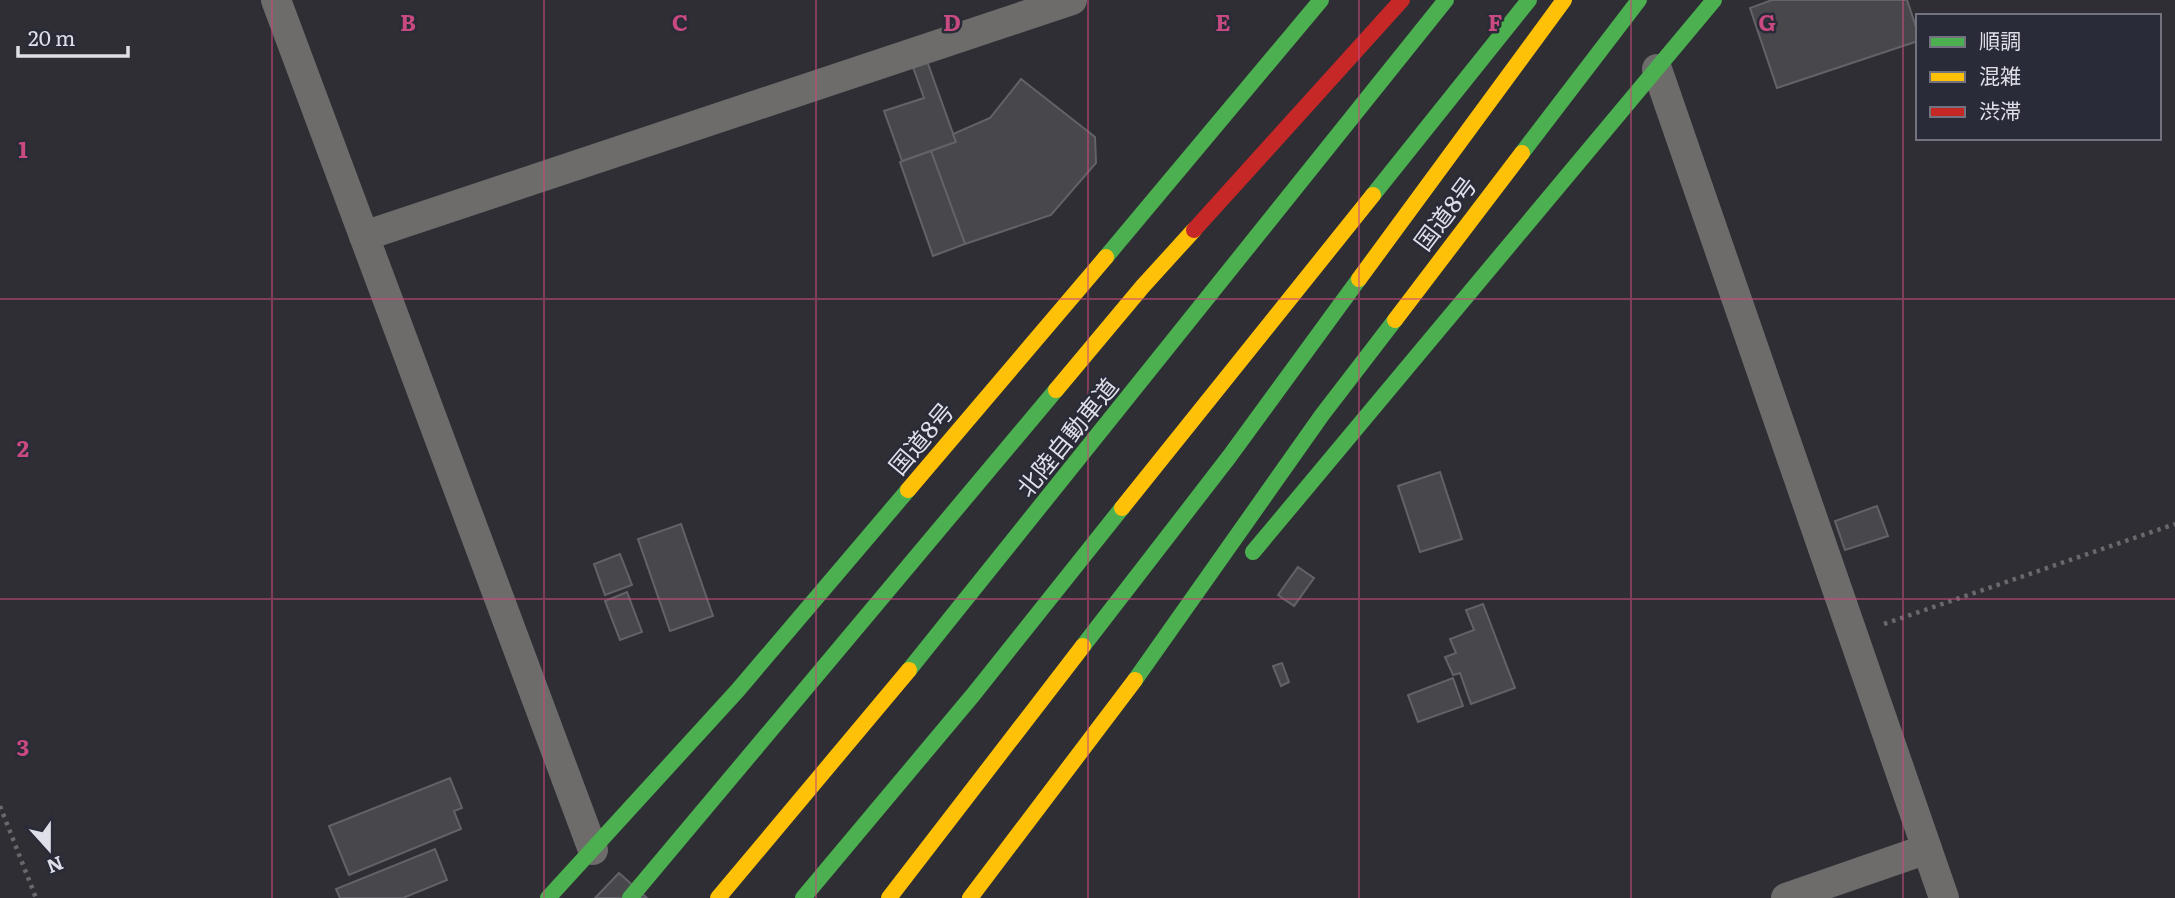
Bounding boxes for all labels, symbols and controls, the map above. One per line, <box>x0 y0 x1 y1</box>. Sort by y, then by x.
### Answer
text: B <box>400 4 416 38</box>
text: C <box>672 4 688 38</box>
text: D <box>943 4 961 38</box>
text: E <box>1215 4 1231 38</box>
text: F <box>1488 4 1503 38</box>
text: G <box>1758 4 1776 38</box>
scale bar <box>18 14 128 58</box>
legend <box>1916 14 2161 140</box>
text: 20 m <box>28 21 75 52</box>
text: 順調 <box>1979 24 2021 55</box>
text: 混雑 <box>1979 59 2021 90</box>
text: 渋滞 <box>1979 94 2021 125</box>
text: 1 <box>18 131 28 165</box>
street label: 国道8号 <box>1404 168 1484 257</box>
street label: 北陸自動車道 <box>1007 369 1125 503</box>
street label: 国道8号 <box>879 393 961 481</box>
text: 2 <box>17 430 29 464</box>
text: 3 <box>17 729 29 763</box>
north arrow <box>14 814 84 884</box>
text: N <box>43 850 68 882</box>

